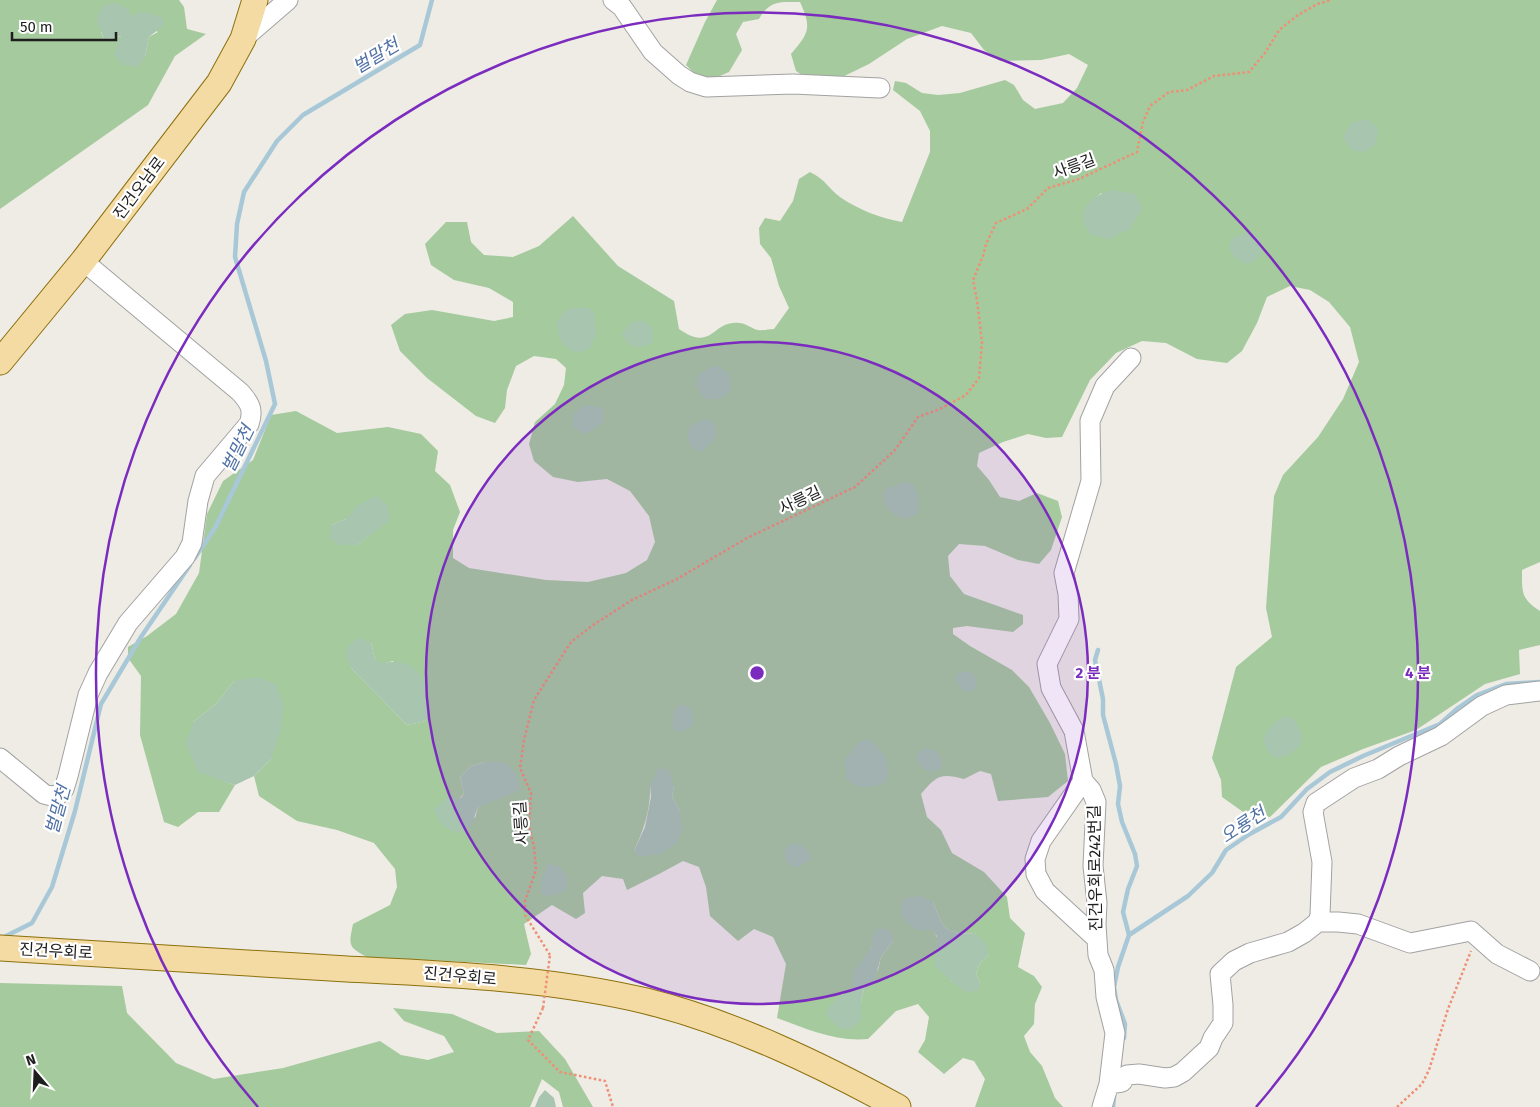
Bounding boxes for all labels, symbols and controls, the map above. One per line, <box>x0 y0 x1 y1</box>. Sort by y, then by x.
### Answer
scale bar <box>12 10 116 42</box>
text: 50 m <box>20 18 53 36</box>
water label: 벌말천 <box>349 33 405 78</box>
street label: 사릉길 <box>1050 150 1098 182</box>
street label: 진건오남로 <box>109 153 169 223</box>
water label: 벌말천 <box>217 420 260 476</box>
street label: 사릉길 <box>776 482 824 518</box>
centre of rings <box>748 664 766 682</box>
text: 2 분 <box>1075 664 1101 682</box>
text: 4 분 <box>1405 664 1431 682</box>
water label: 벌말천 <box>41 781 76 837</box>
street label: 사릉길 <box>510 800 532 846</box>
water label: 오룡천 <box>1216 801 1272 848</box>
street label: 진건우회로242번길 <box>1084 805 1106 931</box>
street label: 진건우회로 <box>19 940 94 962</box>
street label: 진건우회로 <box>423 963 498 989</box>
north arrow <box>10 1047 60 1097</box>
text: N <box>24 1051 38 1070</box>

